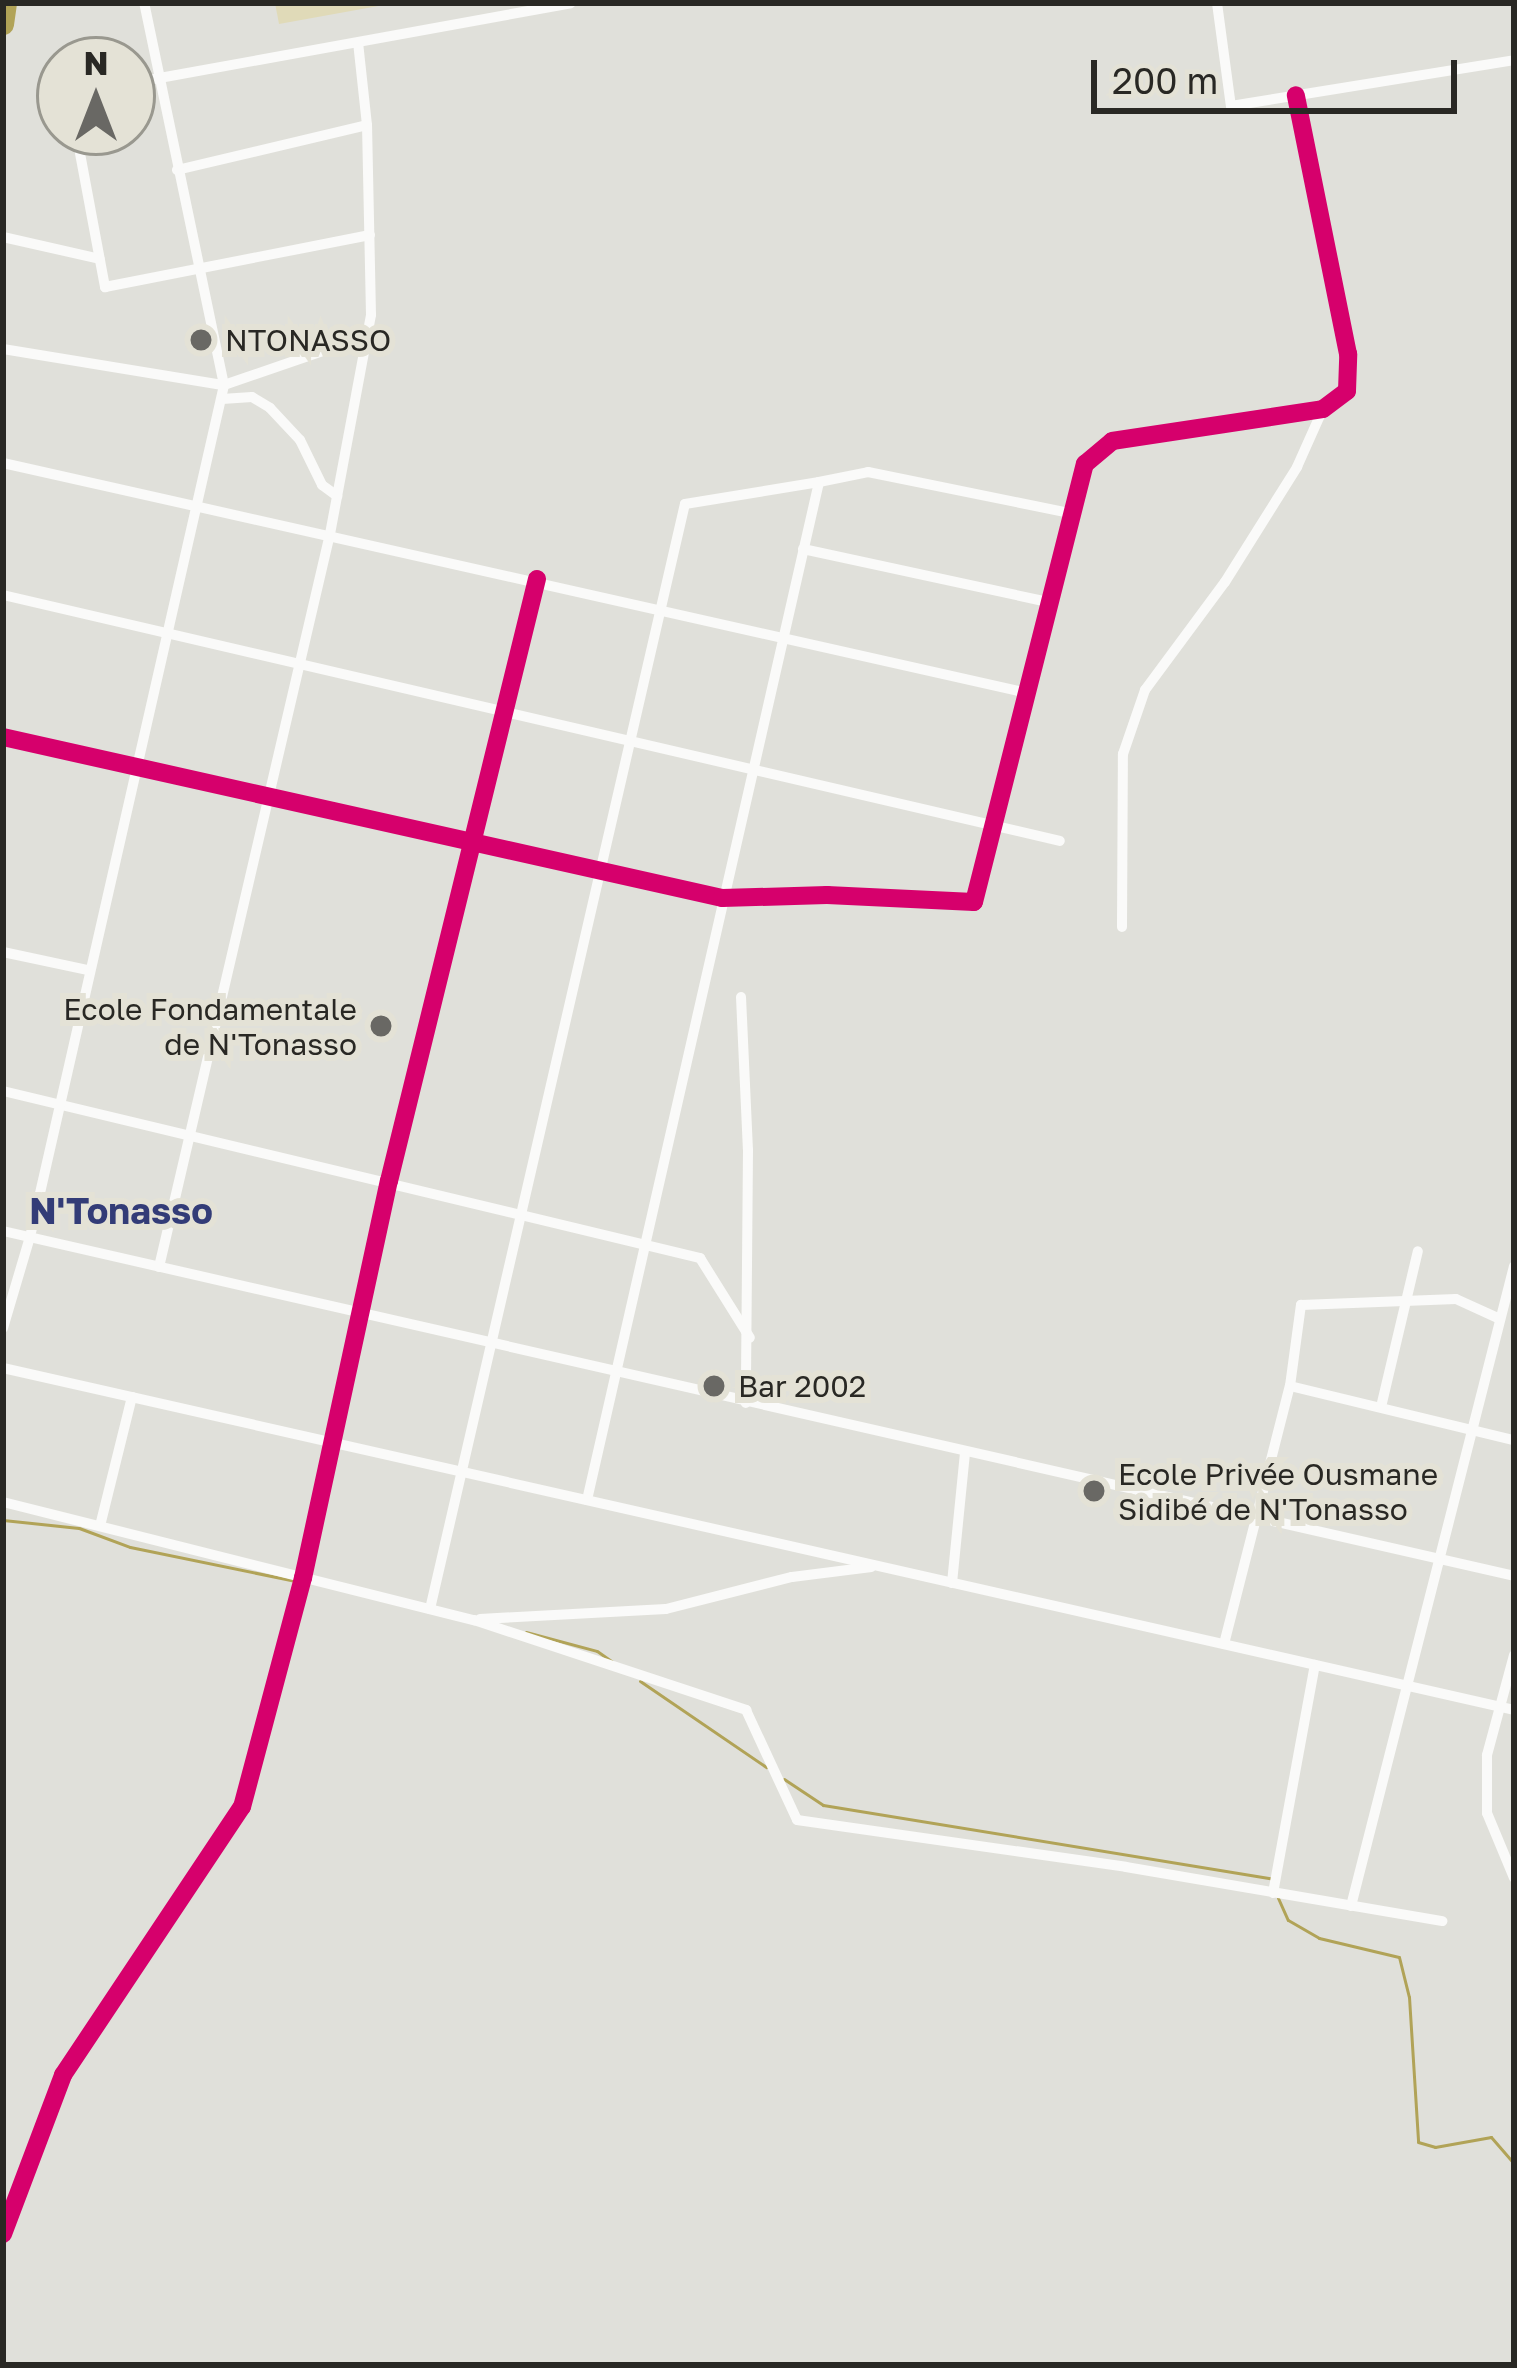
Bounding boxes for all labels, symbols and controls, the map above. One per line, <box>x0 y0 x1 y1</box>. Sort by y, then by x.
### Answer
north arrow <box>36 36 156 156</box>
scale bar <box>1097 36 1463 110</box>
text: N <box>83 43 109 82</box>
text: 200 m <box>1112 59 1218 102</box>
place label: NTONASSO <box>225 322 391 358</box>
marker: NTONASSO <box>188 327 214 353</box>
place label: Ecole Fondamentale de N'Tonasso <box>63 991 357 1062</box>
marker: Ecole Fondamentale de N'Tonasso <box>368 1013 394 1039</box>
district label: N'Tonasso <box>29 1189 213 1233</box>
place label: Bar 2002 <box>738 1368 866 1404</box>
marker: Bar 2002 <box>701 1373 727 1399</box>
place label: Ecole Privée Ousmane Sidibé de N'Tonasso <box>1118 1456 1438 1526</box>
marker: Ecole Privée Ousmane Sidibé de N'Tonasso <box>1081 1478 1107 1504</box>

